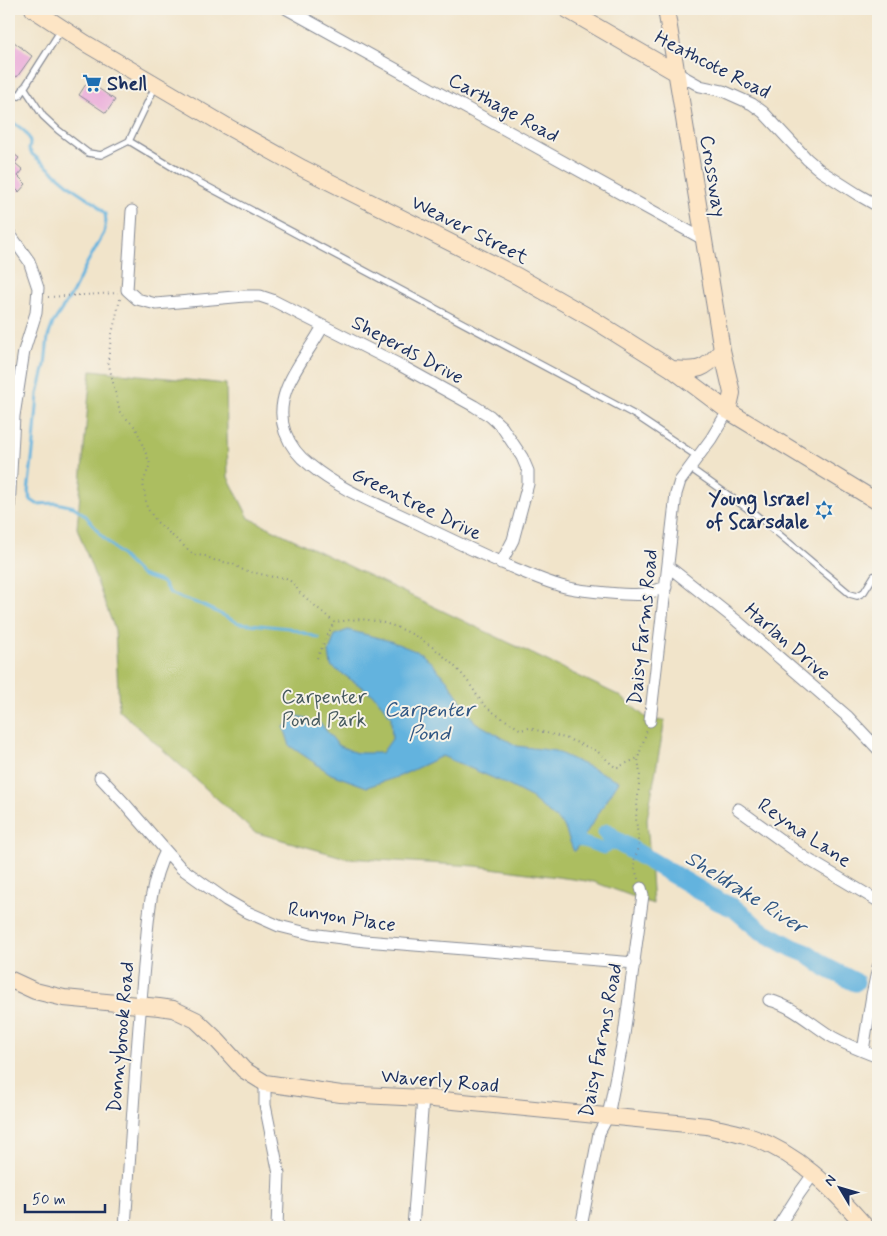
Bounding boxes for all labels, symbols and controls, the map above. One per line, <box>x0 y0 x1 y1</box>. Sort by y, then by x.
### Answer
street label: Heathcote Road <box>650 25 775 106</box>
street label: Carthage Road <box>443 67 563 150</box>
place label: Shell <box>107 71 147 98</box>
supermarket icon: Shell <box>81 72 103 94</box>
street label: Crossway <box>693 133 732 219</box>
street label: Weaver Street <box>406 189 533 272</box>
street label: Sheperds Drive <box>346 309 468 391</box>
street label: Greentree Drive <box>347 461 486 548</box>
place label: Young Israel of Scarsdale <box>706 486 810 536</box>
synagogue icon: Young Israel of Scarsdale <box>813 499 835 521</box>
street label: Daisy Farms Road <box>622 548 665 706</box>
street label: Harlan Drive <box>738 597 836 687</box>
park label: Carpenter Pond Park <box>281 684 367 734</box>
water label: Carpenter Pond <box>384 696 477 748</box>
street label: Reyna Lane <box>752 792 856 875</box>
water label: Sheldrake River <box>680 845 814 943</box>
street label: Runyon Place <box>286 896 398 939</box>
street label: Donnybrook Road <box>101 960 142 1114</box>
street label: Daisy Farms Road <box>573 961 630 1120</box>
street label: Waverly Road <box>380 1063 500 1100</box>
north arrow <box>814 1164 864 1214</box>
text: N <box>821 1171 841 1190</box>
scale bar <box>25 1181 105 1213</box>
text: 50 m <box>32 1190 66 1210</box>

